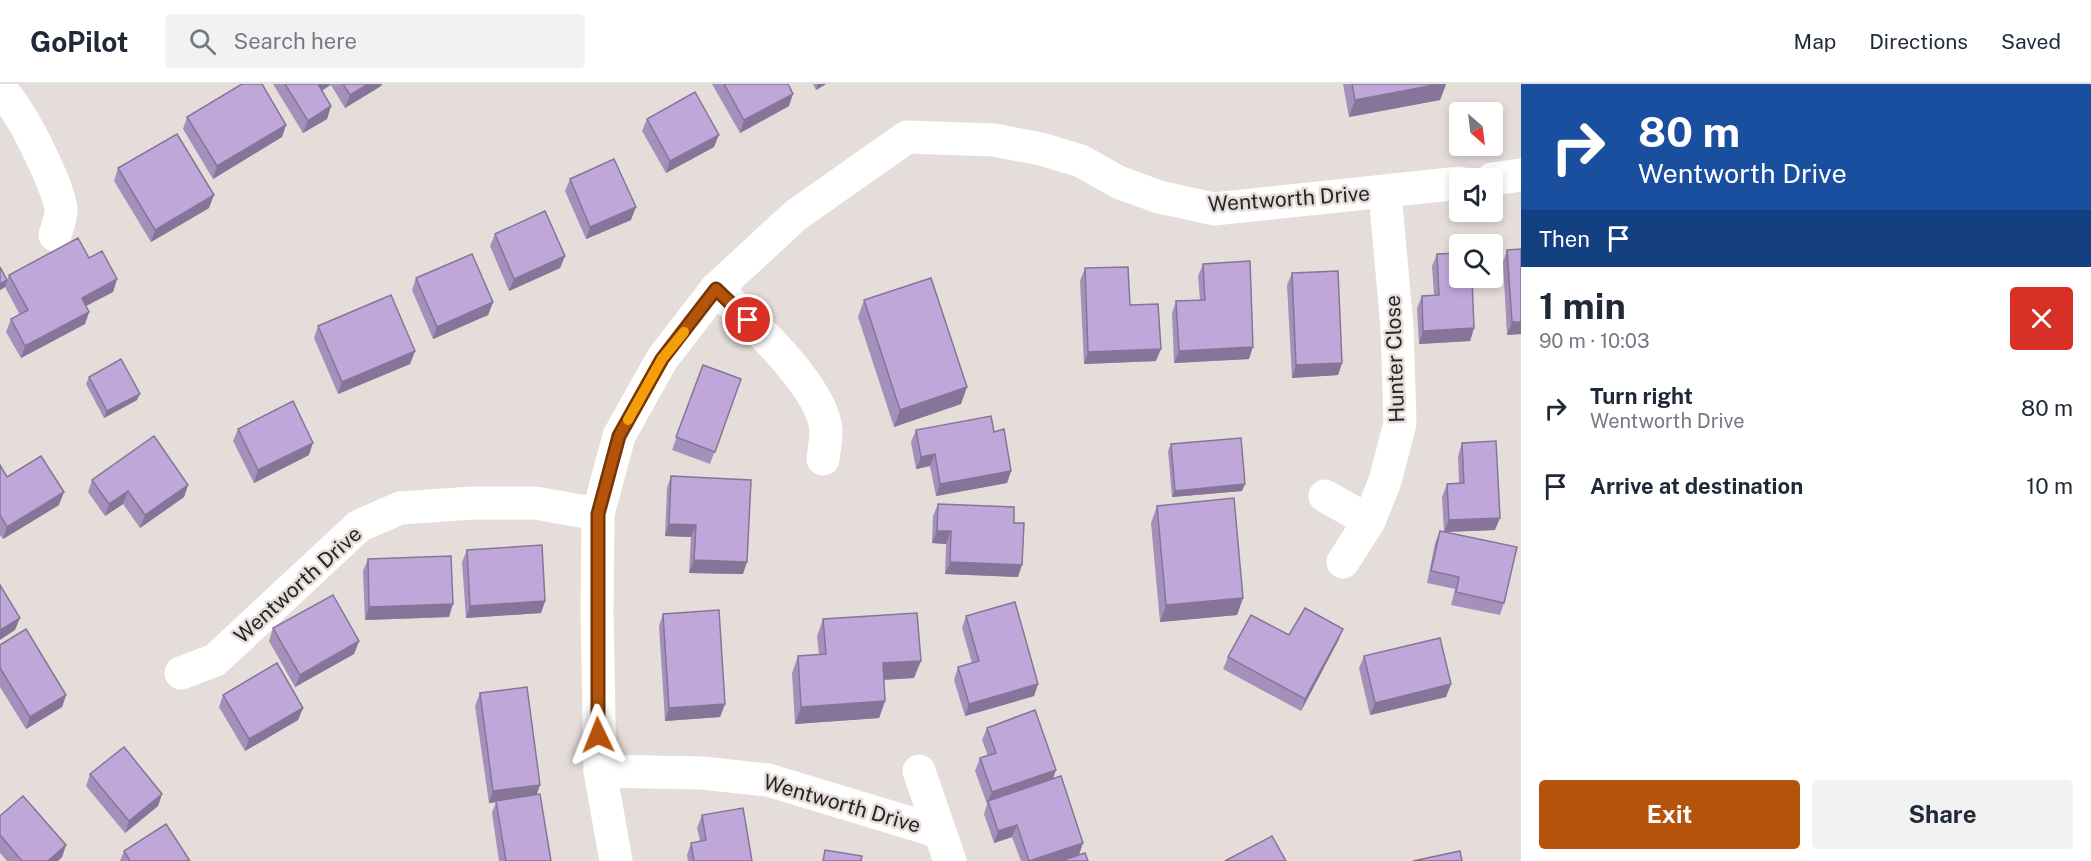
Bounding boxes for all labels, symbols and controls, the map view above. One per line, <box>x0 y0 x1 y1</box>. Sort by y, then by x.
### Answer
search box <box>165 14 585 68</box>
text: GoPilot <box>30 25 129 58</box>
icon: search <box>186 25 219 58</box>
text: Search here <box>234 28 357 54</box>
text: Map <box>1794 29 1836 54</box>
text: Directions <box>1869 29 1968 54</box>
text: Saved <box>2001 29 2061 54</box>
north arrow <box>1449 102 1503 156</box>
map controls <box>1449 102 1503 288</box>
text: 80 m <box>1638 107 1740 156</box>
icon: right <box>1539 108 1617 186</box>
text: Wentworth Drive <box>1638 157 1847 189</box>
button: sound <box>1449 168 1503 222</box>
street label: Wentworth Drive <box>1207 180 1371 217</box>
icon: arrive <box>1602 222 1635 255</box>
text: Then <box>1539 226 1590 252</box>
button: search <box>1449 234 1503 288</box>
text: 1 min <box>1539 285 1626 327</box>
button: close <box>2010 287 2073 350</box>
pin <box>722 294 773 345</box>
street label: Hunter Close <box>1380 295 1409 423</box>
icon: arrive <box>731 303 764 336</box>
text: 90 m · 10:03 <box>1539 329 1650 353</box>
text: Turn right <box>1590 383 1693 409</box>
icon: right <box>1539 392 1572 425</box>
text: 80 m <box>2021 395 2073 421</box>
text: Wentworth Drive <box>1590 409 1745 433</box>
icon: arrive <box>1539 470 1572 503</box>
text: Arrive at destination <box>1590 473 1803 499</box>
text: 10 m <box>2026 473 2073 499</box>
street label: Wentworth Drive <box>229 521 366 648</box>
position arrow <box>566 703 630 767</box>
street label: Wentworth Drive <box>761 769 924 838</box>
button: Exit <box>1539 780 1800 849</box>
button: Share <box>1812 780 2073 849</box>

